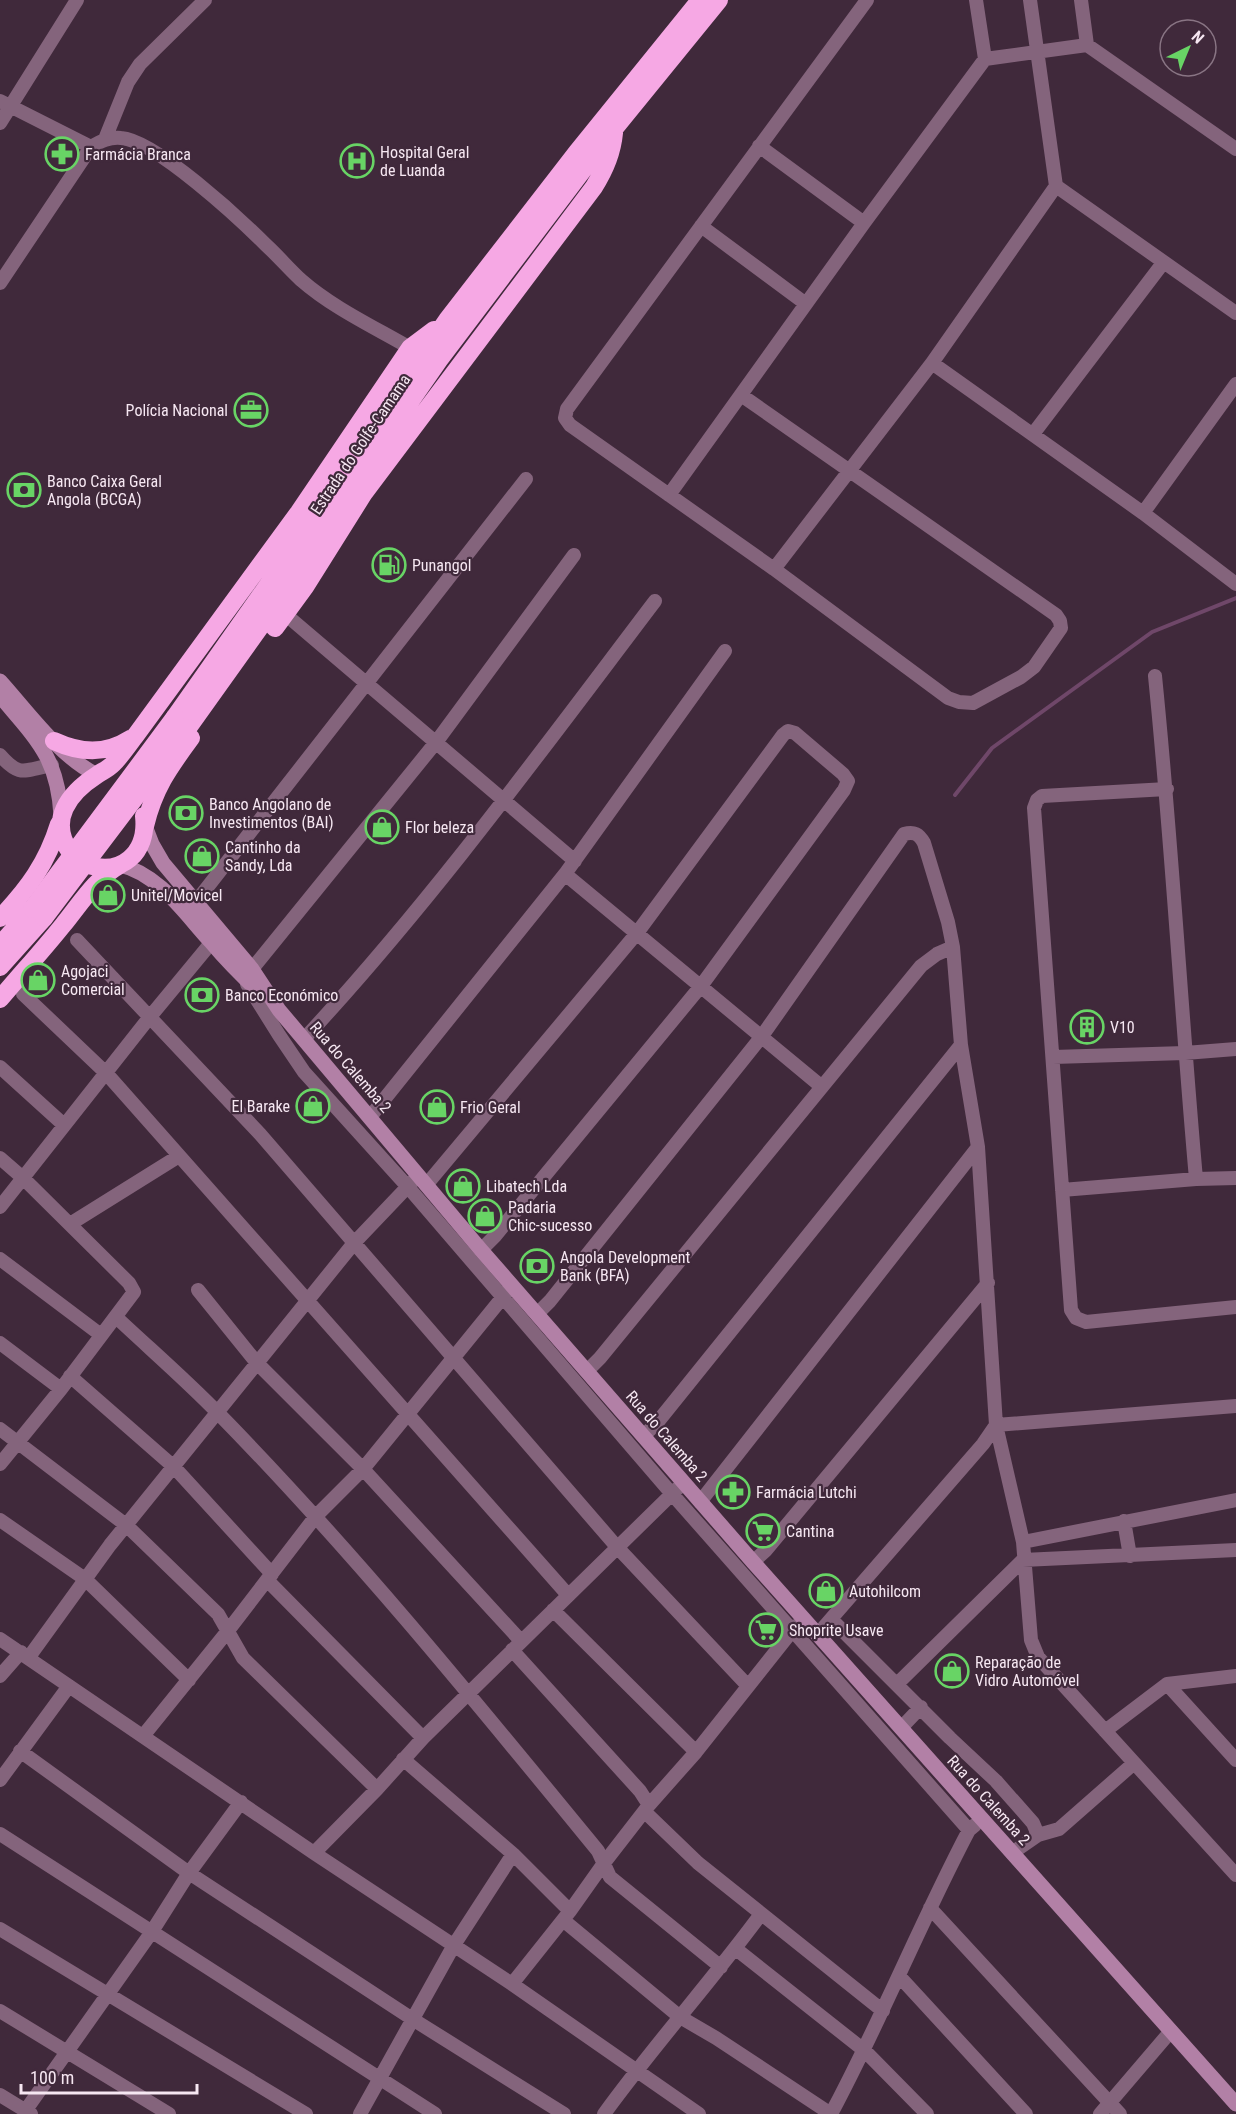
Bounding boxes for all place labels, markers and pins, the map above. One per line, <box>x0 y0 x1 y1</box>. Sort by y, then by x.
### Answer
pharmacy icon: Farmácia Branca <box>44 136 80 172</box>
hospital icon: Hospital Geral de Luanda <box>339 143 375 179</box>
place label: Hospital Geral de Luanda <box>380 143 469 180</box>
place label: Farmácia Branca <box>85 145 191 164</box>
office icon: Polícia Nacional <box>233 392 269 428</box>
place label: Polícia Nacional <box>126 401 228 420</box>
bank icon: Banco Caixa Geral Angola (BCGA) <box>6 472 42 508</box>
place label: Banco Caixa Geral Angola (BCGA) <box>47 472 162 509</box>
fuel station icon: Punangol <box>371 547 407 583</box>
place label: Punangol <box>412 556 471 575</box>
bank icon: Banco Angolano de Investimentos (BAI) <box>168 795 204 831</box>
place label: Banco Angolano de Investimentos (BAI) <box>209 795 334 832</box>
shop icon: Flor beleza <box>364 809 400 845</box>
place label: Flor beleza <box>405 818 474 837</box>
shop icon: Cantinho da Sandy, Lda <box>184 838 220 874</box>
place label: Cantinho da Sandy, Lda <box>225 838 301 875</box>
shop icon: Unitel/Movicel <box>90 877 126 913</box>
place label: Unitel/Movicel <box>131 886 222 905</box>
shop icon: Agojaci Comercial <box>20 962 56 998</box>
place label: Agojaci Comercial <box>61 962 125 999</box>
bank icon: Banco Económico <box>184 977 220 1013</box>
place label: Banco Económico <box>225 986 338 1005</box>
building icon: V10 <box>1069 1009 1105 1045</box>
place label: V10 <box>1110 1018 1135 1037</box>
shop icon: El Barake <box>295 1088 331 1124</box>
shop icon: Frio Geral <box>419 1089 455 1125</box>
place label: El Barake <box>232 1097 290 1116</box>
place label: Frio Geral <box>460 1098 521 1117</box>
shop icon: Libatech Lda <box>445 1168 481 1204</box>
place label: Libatech Lda <box>486 1177 567 1196</box>
shop icon: Padaria Chic-sucesso <box>467 1198 503 1234</box>
place label: Padaria Chic-sucesso <box>508 1198 592 1235</box>
bank icon: Angola Development Bank (BFA) <box>519 1248 555 1284</box>
place label: Angola Development Bank (BFA) <box>560 1248 691 1285</box>
pharmacy icon: Farmácia Lutchi <box>715 1474 751 1510</box>
place label: Farmácia Lutchi <box>756 1483 857 1502</box>
supermarket icon: Cantina <box>745 1513 781 1549</box>
place label: Cantina <box>786 1522 834 1541</box>
shop icon: Autohilcom <box>808 1573 844 1609</box>
place label: Autohilcom <box>849 1582 921 1601</box>
supermarket icon: Shoprite Usave <box>748 1612 784 1648</box>
place label: Shoprite Usave <box>789 1621 883 1640</box>
shop icon: Reparação de Vidro Automóvel <box>934 1653 970 1689</box>
place label: Reparação de Vidro Automóvel <box>975 1653 1079 1690</box>

